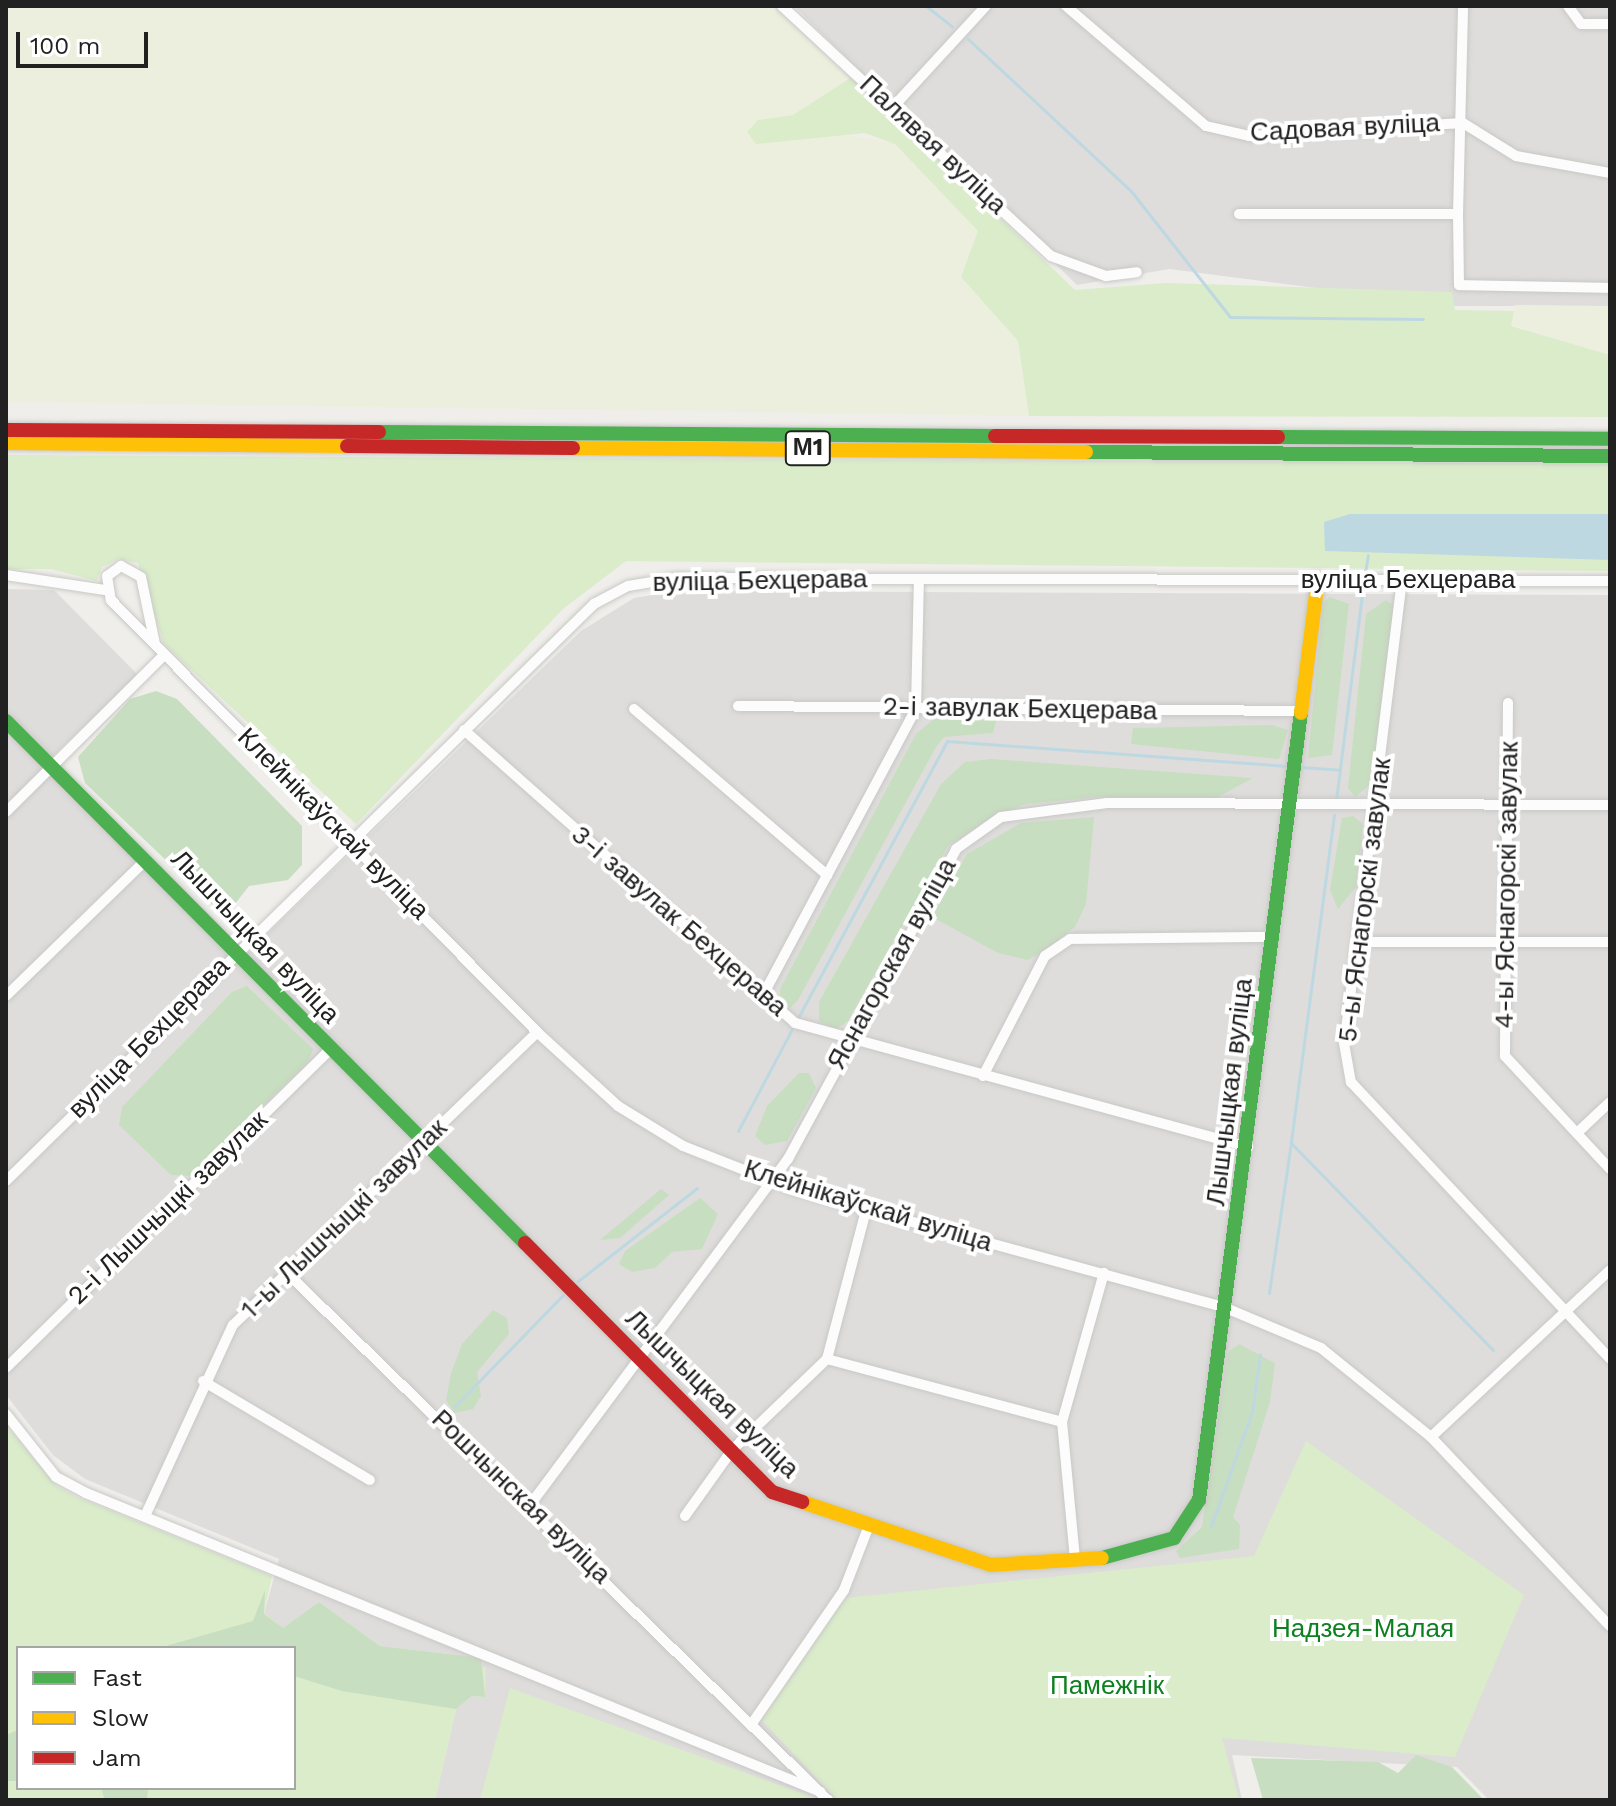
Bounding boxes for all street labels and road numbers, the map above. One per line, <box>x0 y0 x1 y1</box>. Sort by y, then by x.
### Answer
street label: Палявая вуліца <box>853 69 1013 221</box>
street label: Садовая вуліца <box>1249 107 1441 149</box>
road number: М1 <box>784 428 832 468</box>
street label: вуліца Бехцерава <box>652 564 868 598</box>
street label: вуліца Бехцерава <box>1301 564 1515 596</box>
street label: 2-і завулак Бехцерава <box>883 691 1157 727</box>
street label: Клейнікаўскай вуліца <box>231 722 435 926</box>
street label: 4-ы Яснагорскі завулак <box>1489 741 1525 1029</box>
street label: 5-ы Яснагорскі завулак <box>1332 756 1398 1044</box>
street label: 3-і завулак Бехцерава <box>565 819 793 1023</box>
street label: Лышчыцкая вуліца <box>164 844 346 1030</box>
street label: Яснагорская вуліца <box>821 853 963 1075</box>
street label: вуліца Бехцерава <box>62 951 236 1125</box>
street label: Лышчыцкая вуліца <box>1201 976 1259 1208</box>
street label: 2-і Лышчыцкі завулак <box>62 1105 274 1311</box>
street label: 1-ы Лышчыцкі завулак <box>235 1113 453 1325</box>
street label: Клейнікаўскай вуліца <box>740 1153 996 1259</box>
street label: Лышчыцкая вуліца <box>619 1303 805 1485</box>
street label: Рошчынская вуліца <box>425 1404 617 1590</box>

